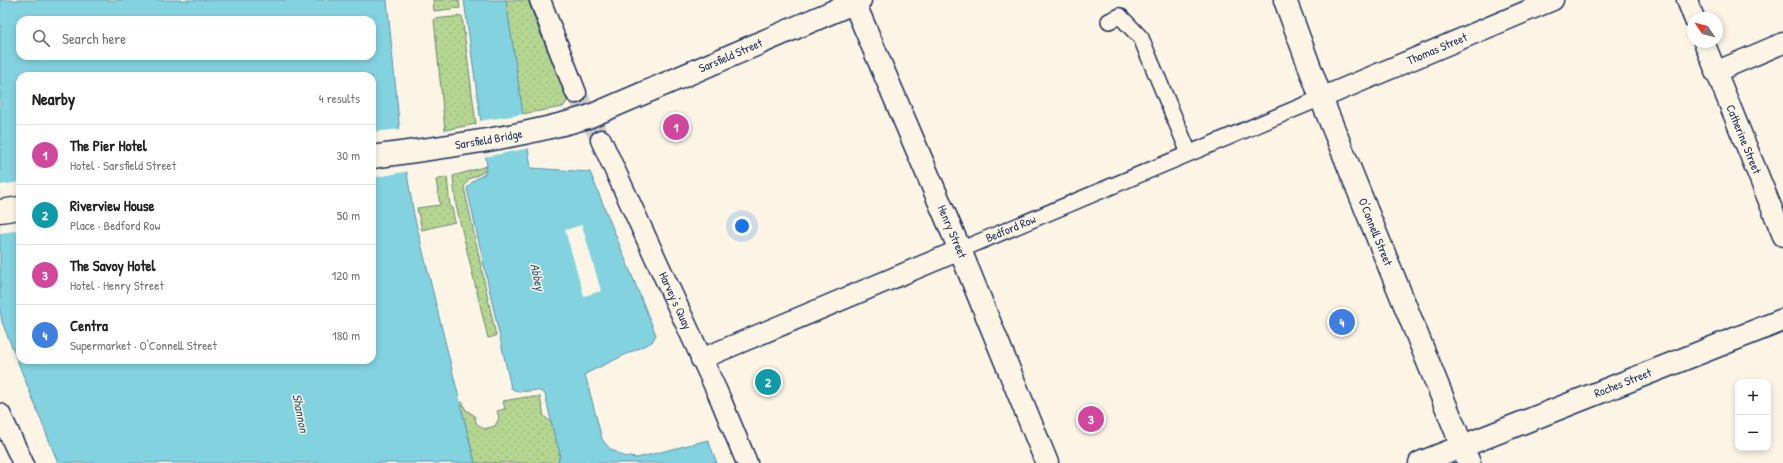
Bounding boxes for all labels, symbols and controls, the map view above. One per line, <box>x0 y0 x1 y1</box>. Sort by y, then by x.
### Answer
north arrow <box>1687 12 1723 48</box>
search box <box>16 16 376 60</box>
icon: search <box>30 27 52 49</box>
text: Search here <box>62 28 126 49</box>
street label: Thomas Street <box>1404 28 1470 69</box>
street label: Sarsfield Street <box>696 34 766 76</box>
text: Nearby <box>32 87 75 110</box>
text: 4 results <box>319 89 360 107</box>
street label: Catherine Street <box>1722 102 1766 177</box>
pin: 1 <box>663 112 689 142</box>
street label: Sarsfield Bridge <box>454 125 524 153</box>
text: The Pier Hotel <box>70 135 147 156</box>
text: 1 <box>43 146 47 164</box>
text: 30 m <box>337 146 360 164</box>
text: Hotel · Sarsfield Street <box>70 156 176 174</box>
text: Riverview House <box>70 195 154 216</box>
street label: O'Connell Street <box>1354 195 1397 269</box>
street label: Henry Street <box>934 202 972 261</box>
text: 2 <box>42 206 48 224</box>
text: 50 m <box>337 206 360 224</box>
street label: Bedford Row <box>983 210 1038 246</box>
text: Place · Bedford Row <box>70 216 161 234</box>
your location <box>732 216 752 236</box>
text: The Savoy Hotel <box>70 255 156 276</box>
water label: Abbey <box>526 261 550 294</box>
text: 3 <box>42 266 48 284</box>
text: 120 m <box>332 266 360 284</box>
street label: Harvey's Quay <box>655 269 696 332</box>
text: Hotel · Henry Street <box>70 276 164 294</box>
pin: 4 <box>1329 307 1355 337</box>
text: Centra <box>70 315 108 336</box>
text: 4 <box>43 326 47 344</box>
text: 180 m <box>332 326 360 344</box>
text: Supermarket · O'Connell Street <box>70 336 217 354</box>
street label: Roches Street <box>1592 363 1655 402</box>
pin: 2 <box>755 367 781 397</box>
map controls <box>1735 379 1771 451</box>
button: + <box>1735 379 1771 415</box>
water label: Shannon <box>288 392 314 435</box>
pin: 3 <box>1078 404 1104 434</box>
button: − <box>1735 415 1771 451</box>

